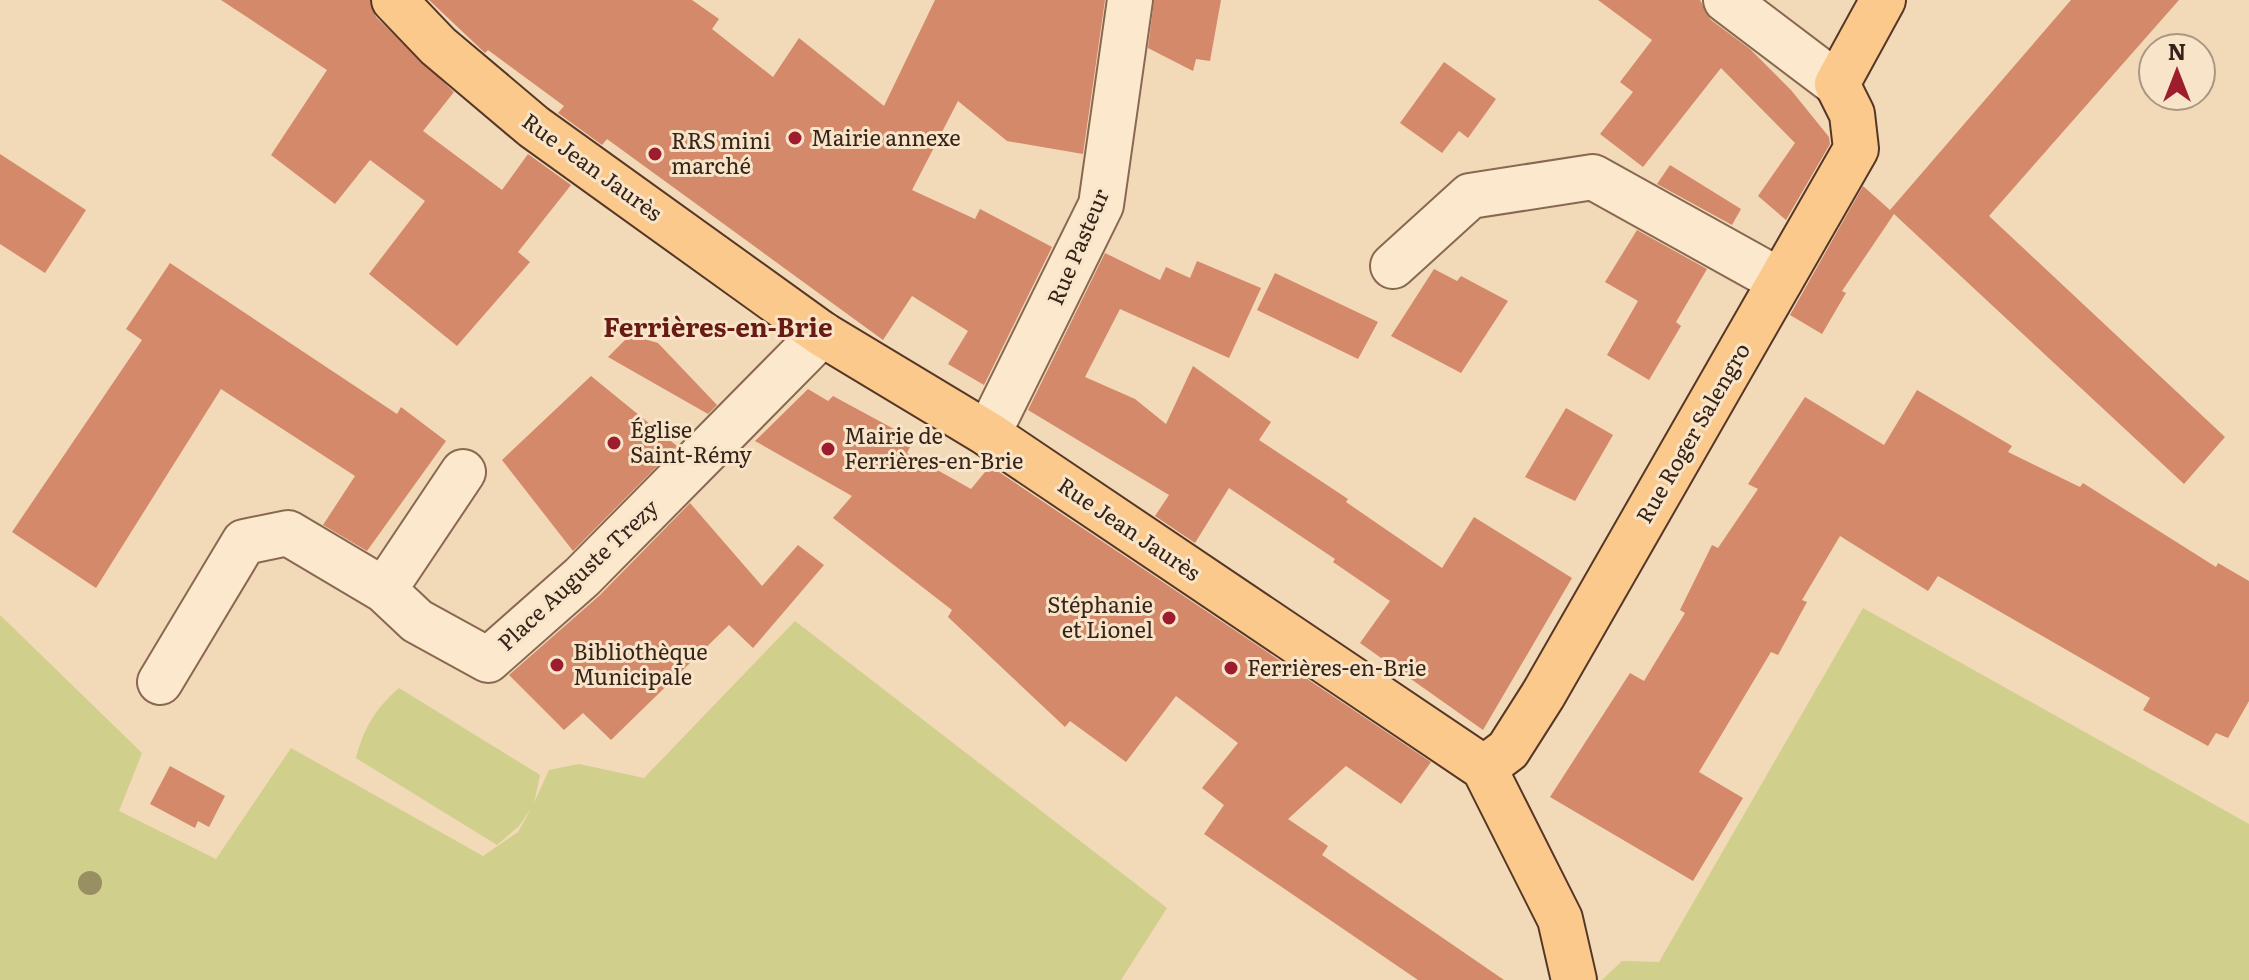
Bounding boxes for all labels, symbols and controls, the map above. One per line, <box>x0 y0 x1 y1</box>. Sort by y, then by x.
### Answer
north arrow <box>2137 32 2217 112</box>
text: N <box>2168 34 2186 67</box>
street label: Rue Jean Jaurès <box>516 104 670 228</box>
place label: Mairie annexe <box>811 120 961 153</box>
place label: RRS mini marché <box>671 123 771 181</box>
marker: Mairie annexe <box>786 129 804 147</box>
marker: RRS mini marché <box>646 145 664 163</box>
street label: Rue Pasteur <box>1037 182 1116 310</box>
district label: Ferrières-en-Brie <box>603 306 833 345</box>
street label: Rue Roger Salengro <box>1626 336 1757 529</box>
place label: Église Saint-Rémy <box>630 412 752 470</box>
place label: Mairie de Ferrières-en-Brie <box>844 418 1023 476</box>
marker: Église Saint-Rémy <box>605 434 623 452</box>
marker: Mairie de Ferrières-en-Brie <box>819 440 837 458</box>
street label: Rue Jean Jaurès <box>1052 468 1208 588</box>
street label: Place Auguste Trezy <box>489 490 665 657</box>
place label: Stéphanie et Lionel <box>1047 587 1153 645</box>
marker: Stéphanie et Lionel <box>1160 609 1178 627</box>
place label: Bibliothèque Municipale <box>573 634 708 692</box>
place label: Ferrières-en-Brie <box>1247 650 1426 683</box>
marker: Bibliothèque Municipale <box>548 656 566 674</box>
marker: Ferrières-en-Brie <box>1222 659 1240 677</box>

